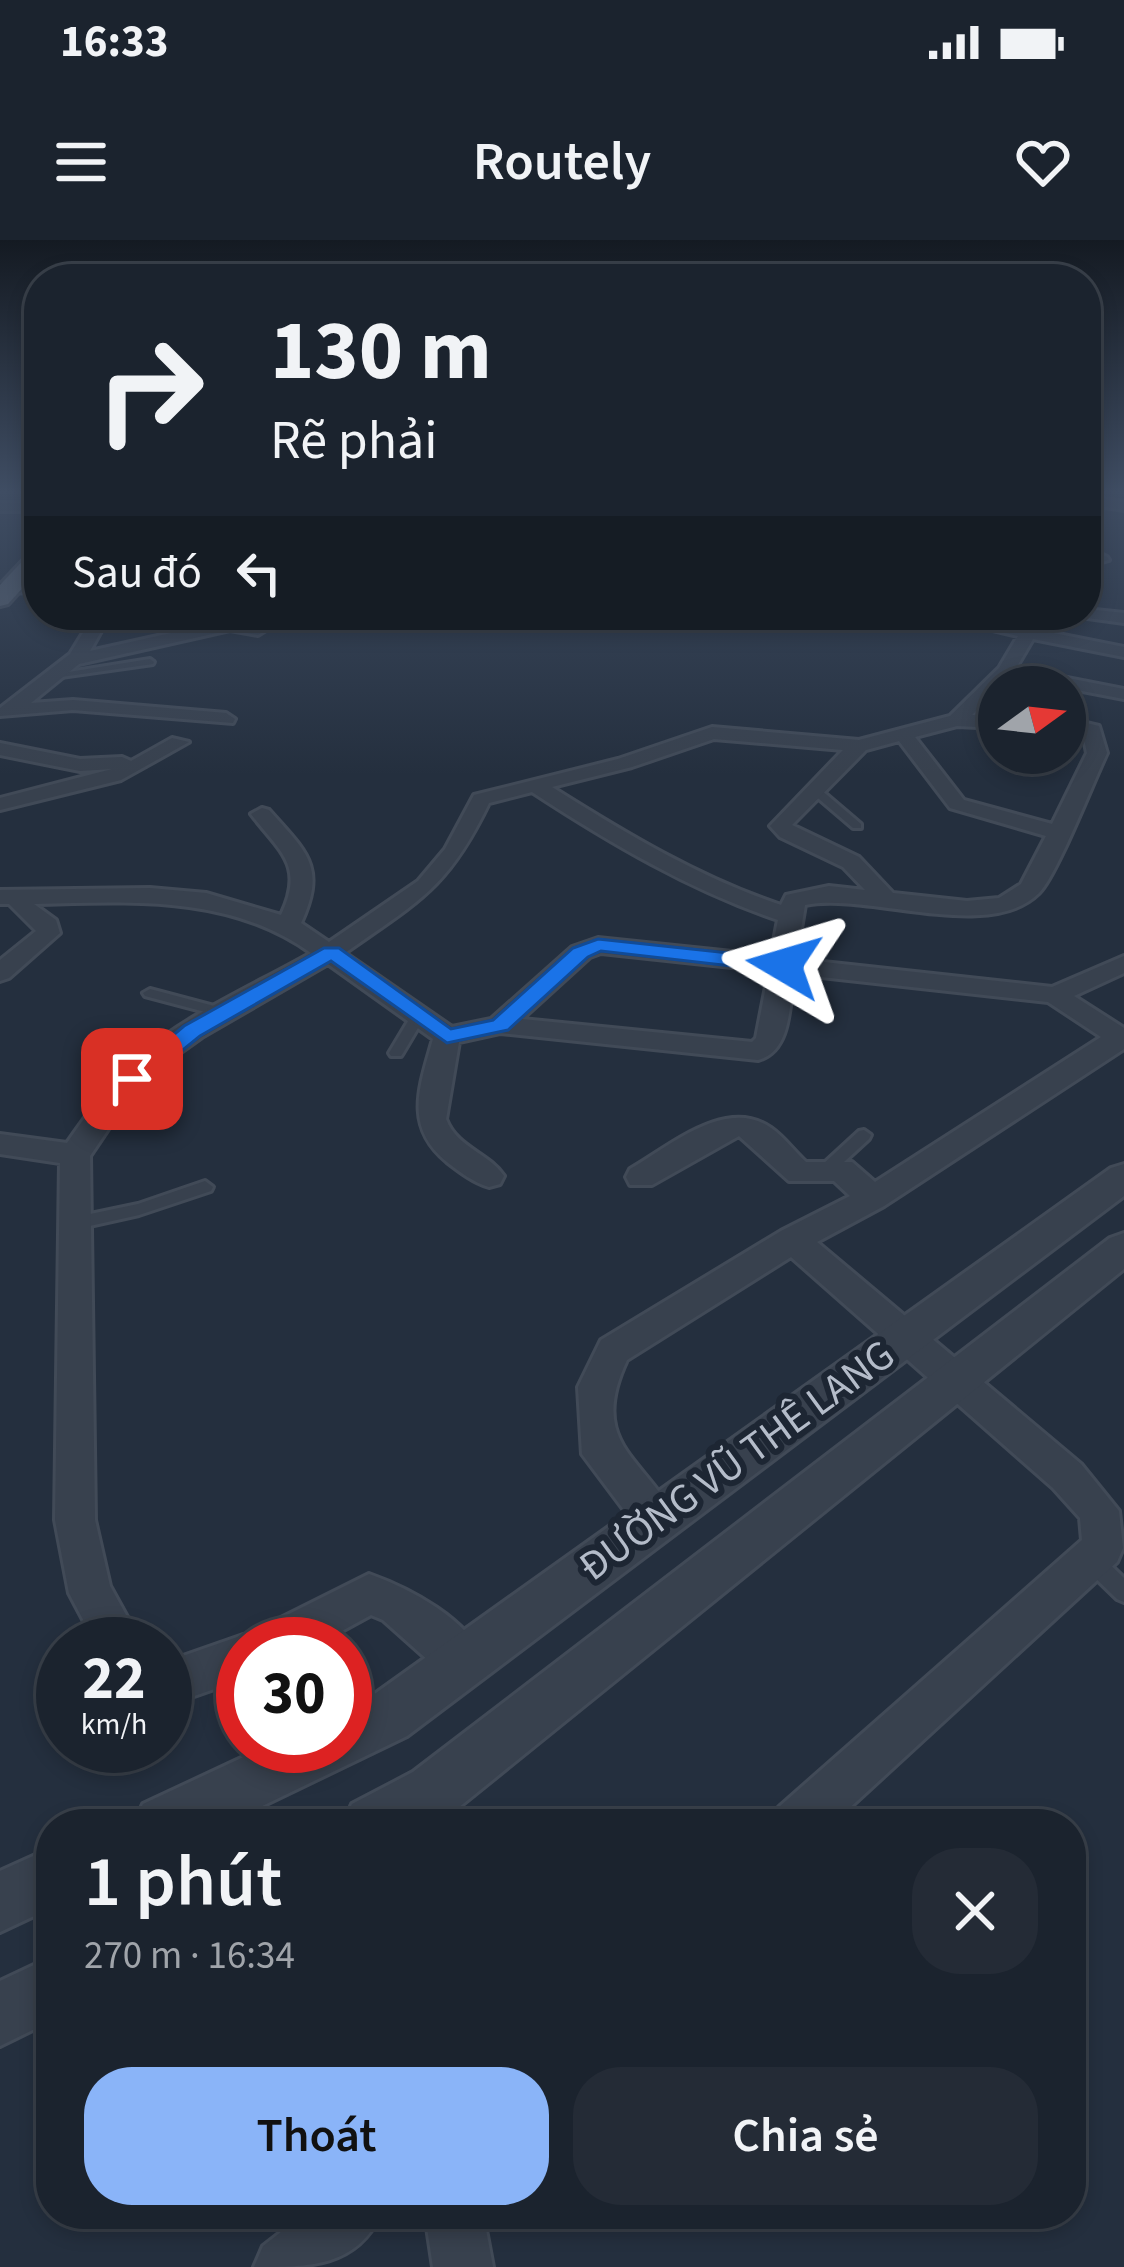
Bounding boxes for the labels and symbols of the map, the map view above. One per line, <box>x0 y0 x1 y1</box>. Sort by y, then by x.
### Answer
north arrow <box>978 666 1086 774</box>
position arrow <box>721 902 847 1028</box>
pin <box>81 1028 183 1130</box>
street label: ĐƯỜNG VŨ THÊ LANG <box>567 1326 907 1596</box>
speed limit sign: 30 <box>216 1617 372 1773</box>

